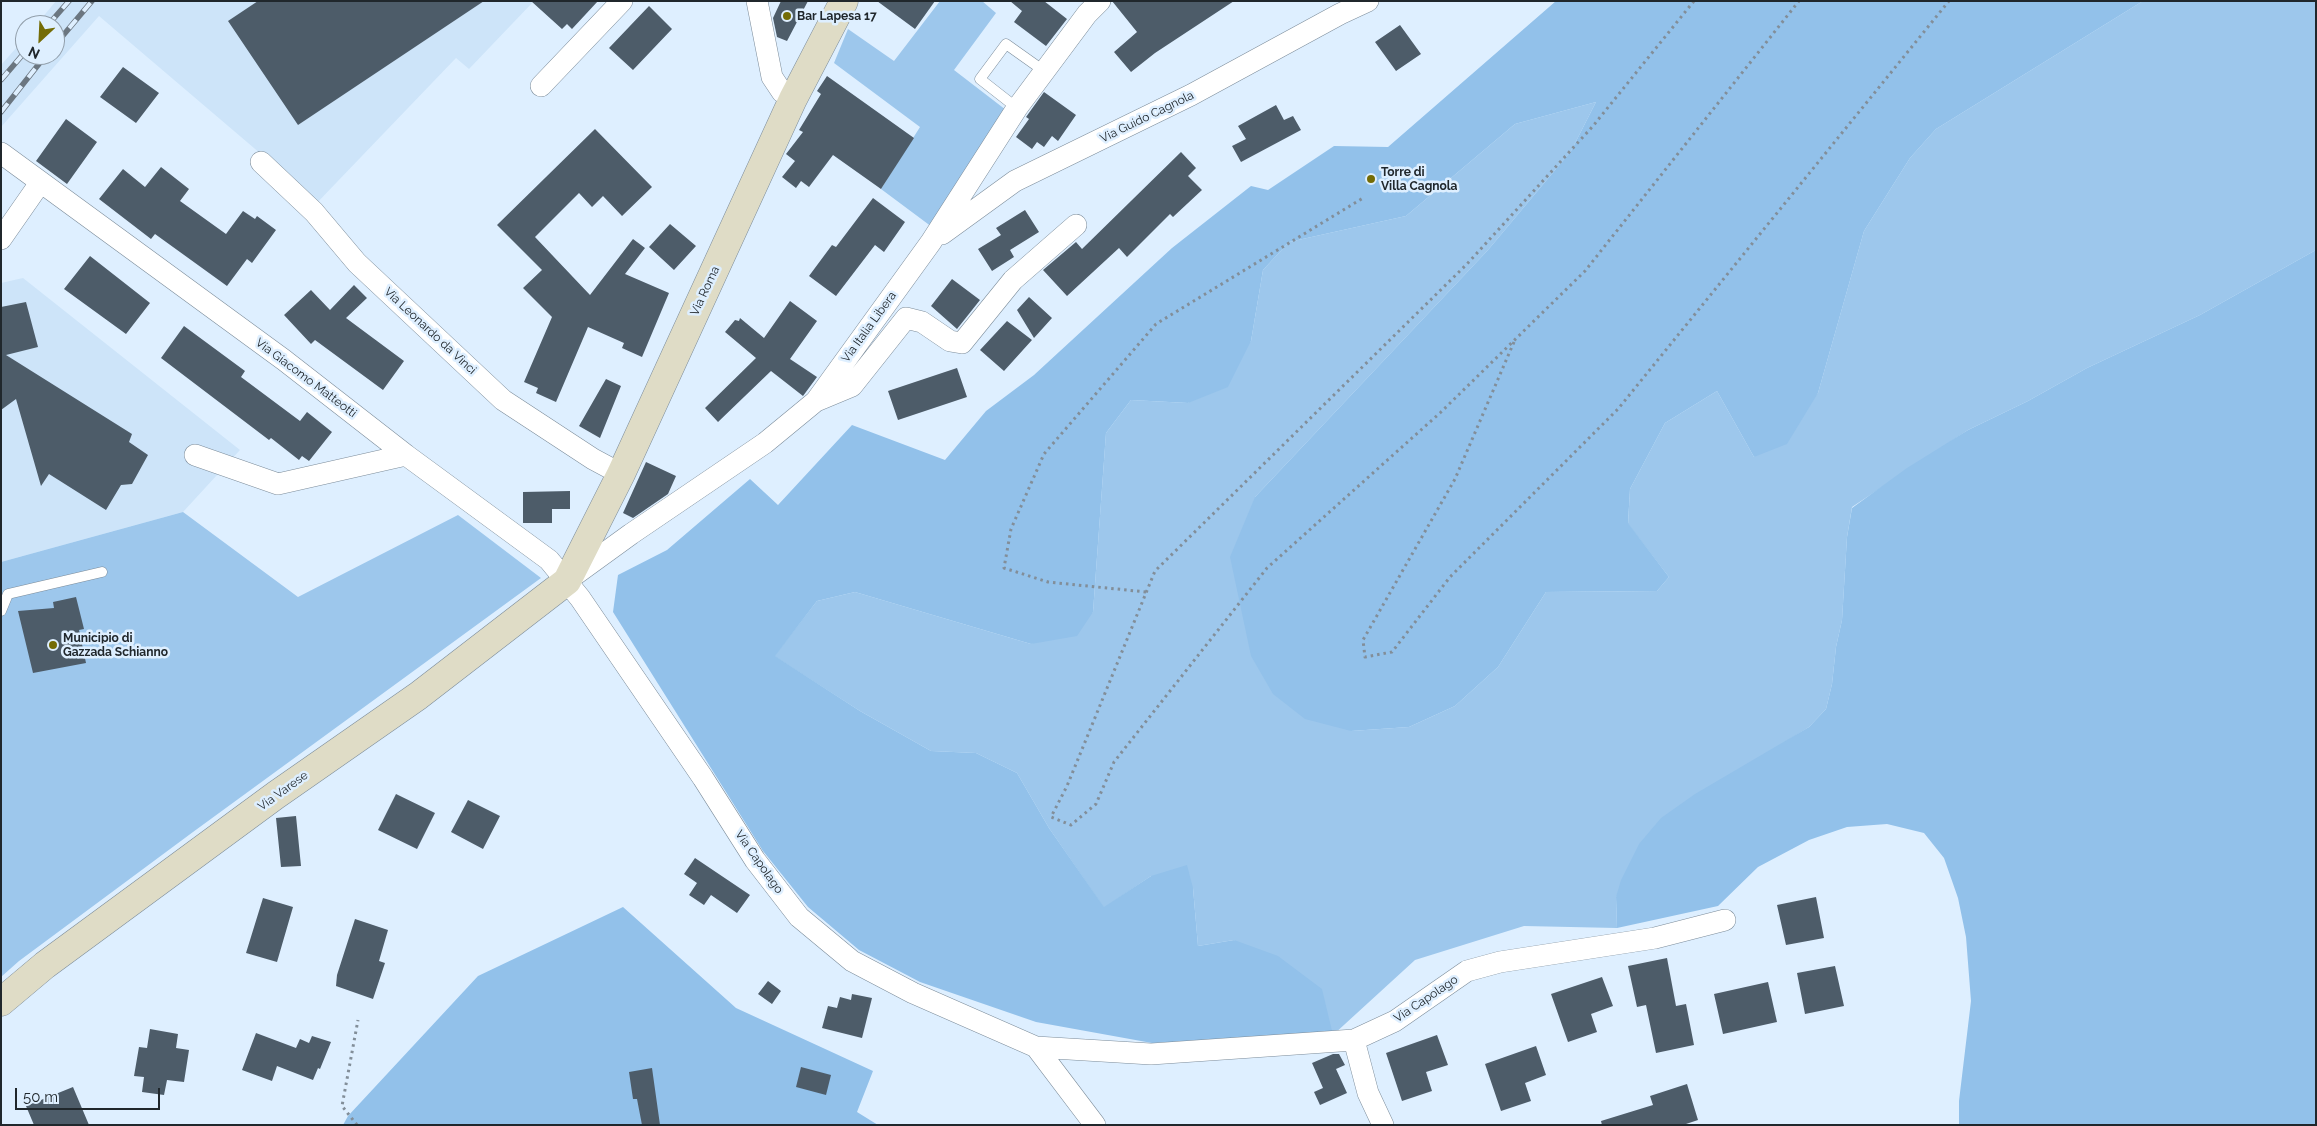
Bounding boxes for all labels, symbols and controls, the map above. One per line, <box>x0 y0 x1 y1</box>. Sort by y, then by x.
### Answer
place label: Bar Lapesa 17 <box>797 9 877 23</box>
marker: Bar Lapesa 17 <box>781 10 793 22</box>
north arrow <box>15 15 65 65</box>
text: N <box>26 43 42 62</box>
street label: Via Guido Cagnola <box>1098 88 1196 146</box>
place label: Torre di Villa Cagnola <box>1381 165 1457 193</box>
marker: Torre di Villa Cagnola <box>1365 173 1377 185</box>
street label: Via Roma <box>687 264 723 318</box>
street label: Via Leonardo da Vinci <box>381 285 479 377</box>
street label: Via Italia Libera <box>838 289 900 365</box>
street label: Via Giacomo Matteotti <box>253 335 359 421</box>
place label: Municipio di Gazzada Schianno <box>63 631 168 659</box>
marker: Municipio di Gazzada Schianno <box>47 639 59 651</box>
street label: Via Varese <box>255 768 311 814</box>
street label: Via Capolago <box>732 828 786 896</box>
street label: Via Capolago <box>1391 972 1461 1026</box>
scale bar <box>18 1078 162 1110</box>
text: 50 m <box>23 1088 58 1106</box>

